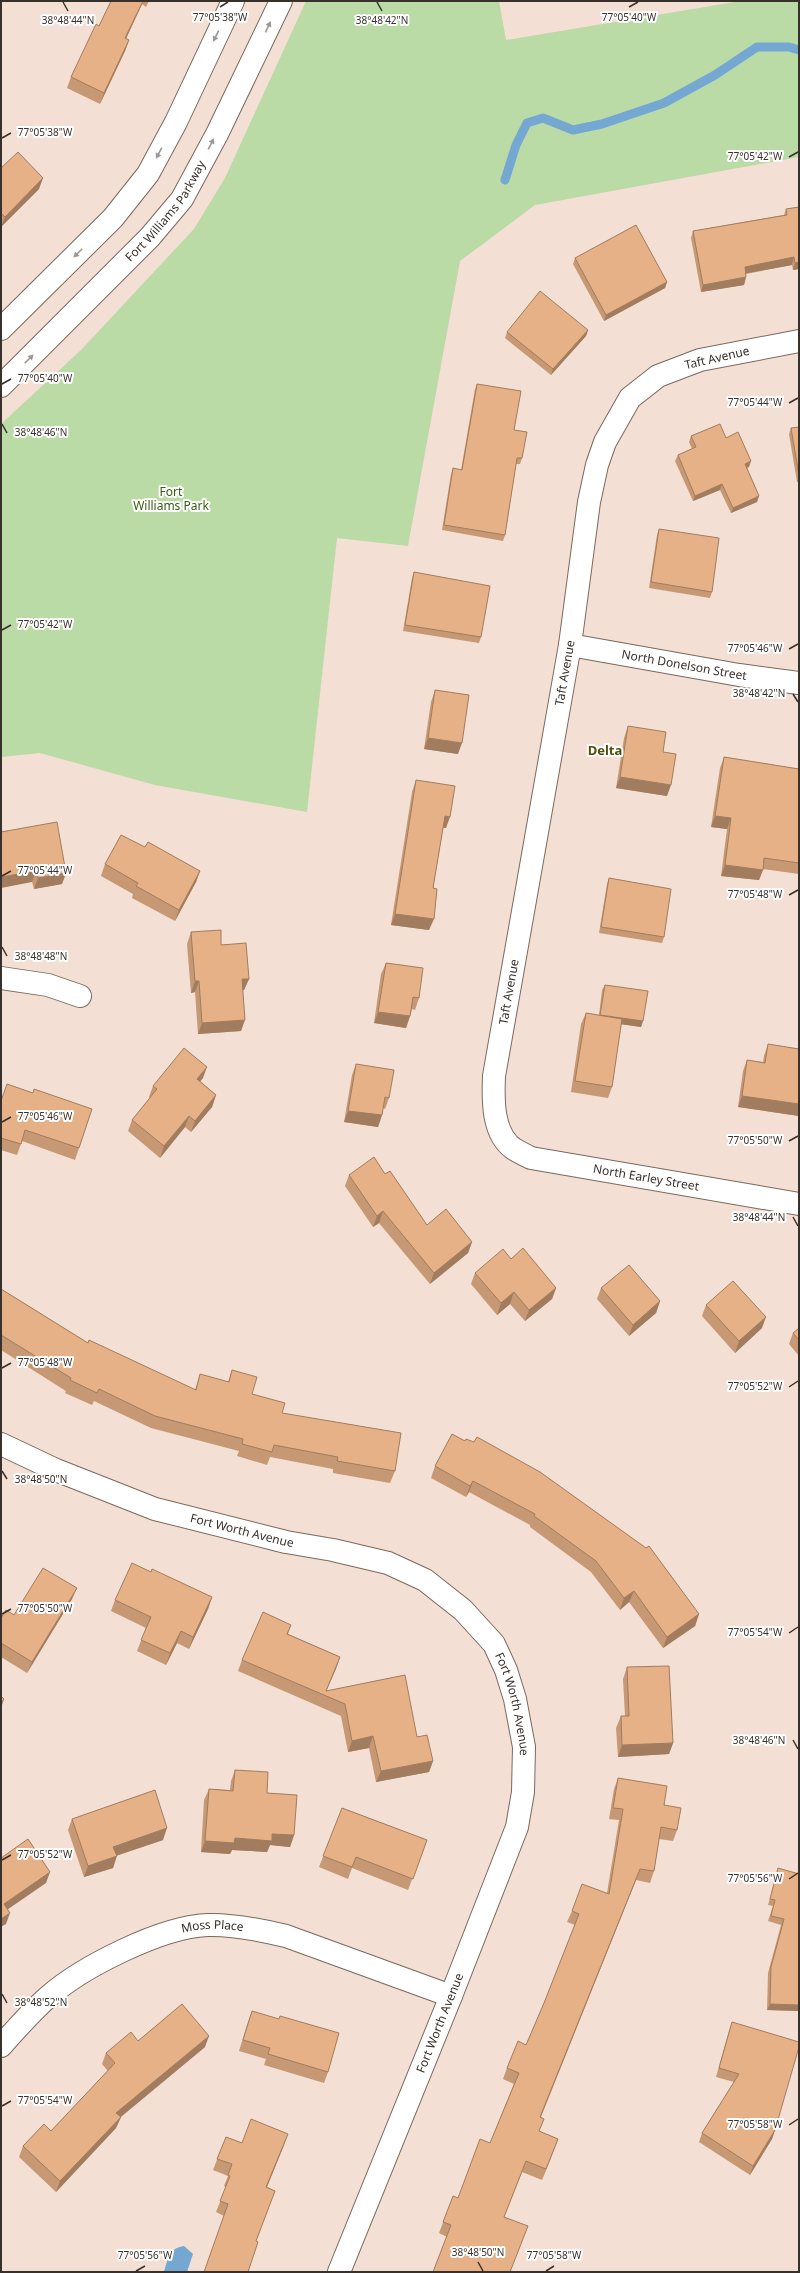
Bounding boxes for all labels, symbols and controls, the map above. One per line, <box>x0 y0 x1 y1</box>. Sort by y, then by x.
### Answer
text: 77°05'38"W <box>193 10 248 24</box>
text: 77°05'40"W <box>602 10 657 24</box>
text: 38°48'44"N <box>42 13 94 27</box>
text: 38°48'42"N <box>356 13 408 27</box>
one-way arrow <box>265 21 271 32</box>
one-way arrow <box>213 31 219 42</box>
text: 77°05'38"W <box>18 125 73 139</box>
one-way arrow <box>208 138 215 150</box>
one-way arrow <box>156 147 162 159</box>
text: 77°05'42"W <box>728 149 783 163</box>
street label: Fort Williams Parkway <box>121 156 210 265</box>
one-way arrow <box>73 248 83 258</box>
street label: Taft Avenue <box>683 342 751 373</box>
one-way arrow <box>24 354 34 364</box>
text: 77°05'40"W <box>18 371 73 385</box>
text: 77°05'44"W <box>728 395 783 409</box>
text: 38°48'46"N <box>15 425 67 439</box>
park label: Fort Williams Park <box>133 483 209 514</box>
text: 77°05'42"W <box>18 617 73 631</box>
street label: Taft Avenue <box>550 639 579 707</box>
text: 77°05'46"W <box>728 641 783 655</box>
street label: North Donelson Street <box>620 645 748 684</box>
text: 38°48'42"N <box>733 686 785 700</box>
district label: Delta <box>588 741 622 759</box>
text: 77°05'44"W <box>18 863 73 877</box>
text: 77°05'48"W <box>728 887 783 901</box>
text: 38°48'48"N <box>15 949 67 963</box>
street label: Taft Avenue <box>494 958 523 1026</box>
text: 77°05'46"W <box>18 1109 73 1123</box>
text: 77°05'50"W <box>728 1133 783 1147</box>
street label: North Earley Street <box>592 1160 701 1195</box>
text: 38°48'44"N <box>733 1210 785 1224</box>
text: 77°05'48"W <box>18 1355 73 1369</box>
text: 77°05'52"W <box>728 1379 783 1393</box>
text: 38°48'50"N <box>15 1472 67 1486</box>
street label: Fort Worth Avenue <box>189 1509 295 1551</box>
text: 77°05'50"W <box>18 1601 73 1615</box>
text: 77°05'54"W <box>728 1625 783 1639</box>
street label: Fort Worth Avenue <box>491 1650 533 1756</box>
text: 38°48'46"N <box>733 1733 785 1747</box>
text: 77°05'52"W <box>18 1847 73 1861</box>
text: 77°05'56"W <box>728 1871 783 1885</box>
street label: Moss Place <box>180 1916 245 1937</box>
street label: Fort Worth Avenue <box>412 1970 467 2075</box>
text: 38°48'52"N <box>15 1995 67 2009</box>
text: 77°05'54"W <box>18 2093 73 2107</box>
text: 77°05'58"W <box>728 2117 783 2131</box>
text: 38°48'50"N <box>452 2245 504 2259</box>
text: 77°05'56"W <box>118 2248 173 2262</box>
text: 77°05'58"W <box>527 2248 582 2262</box>

